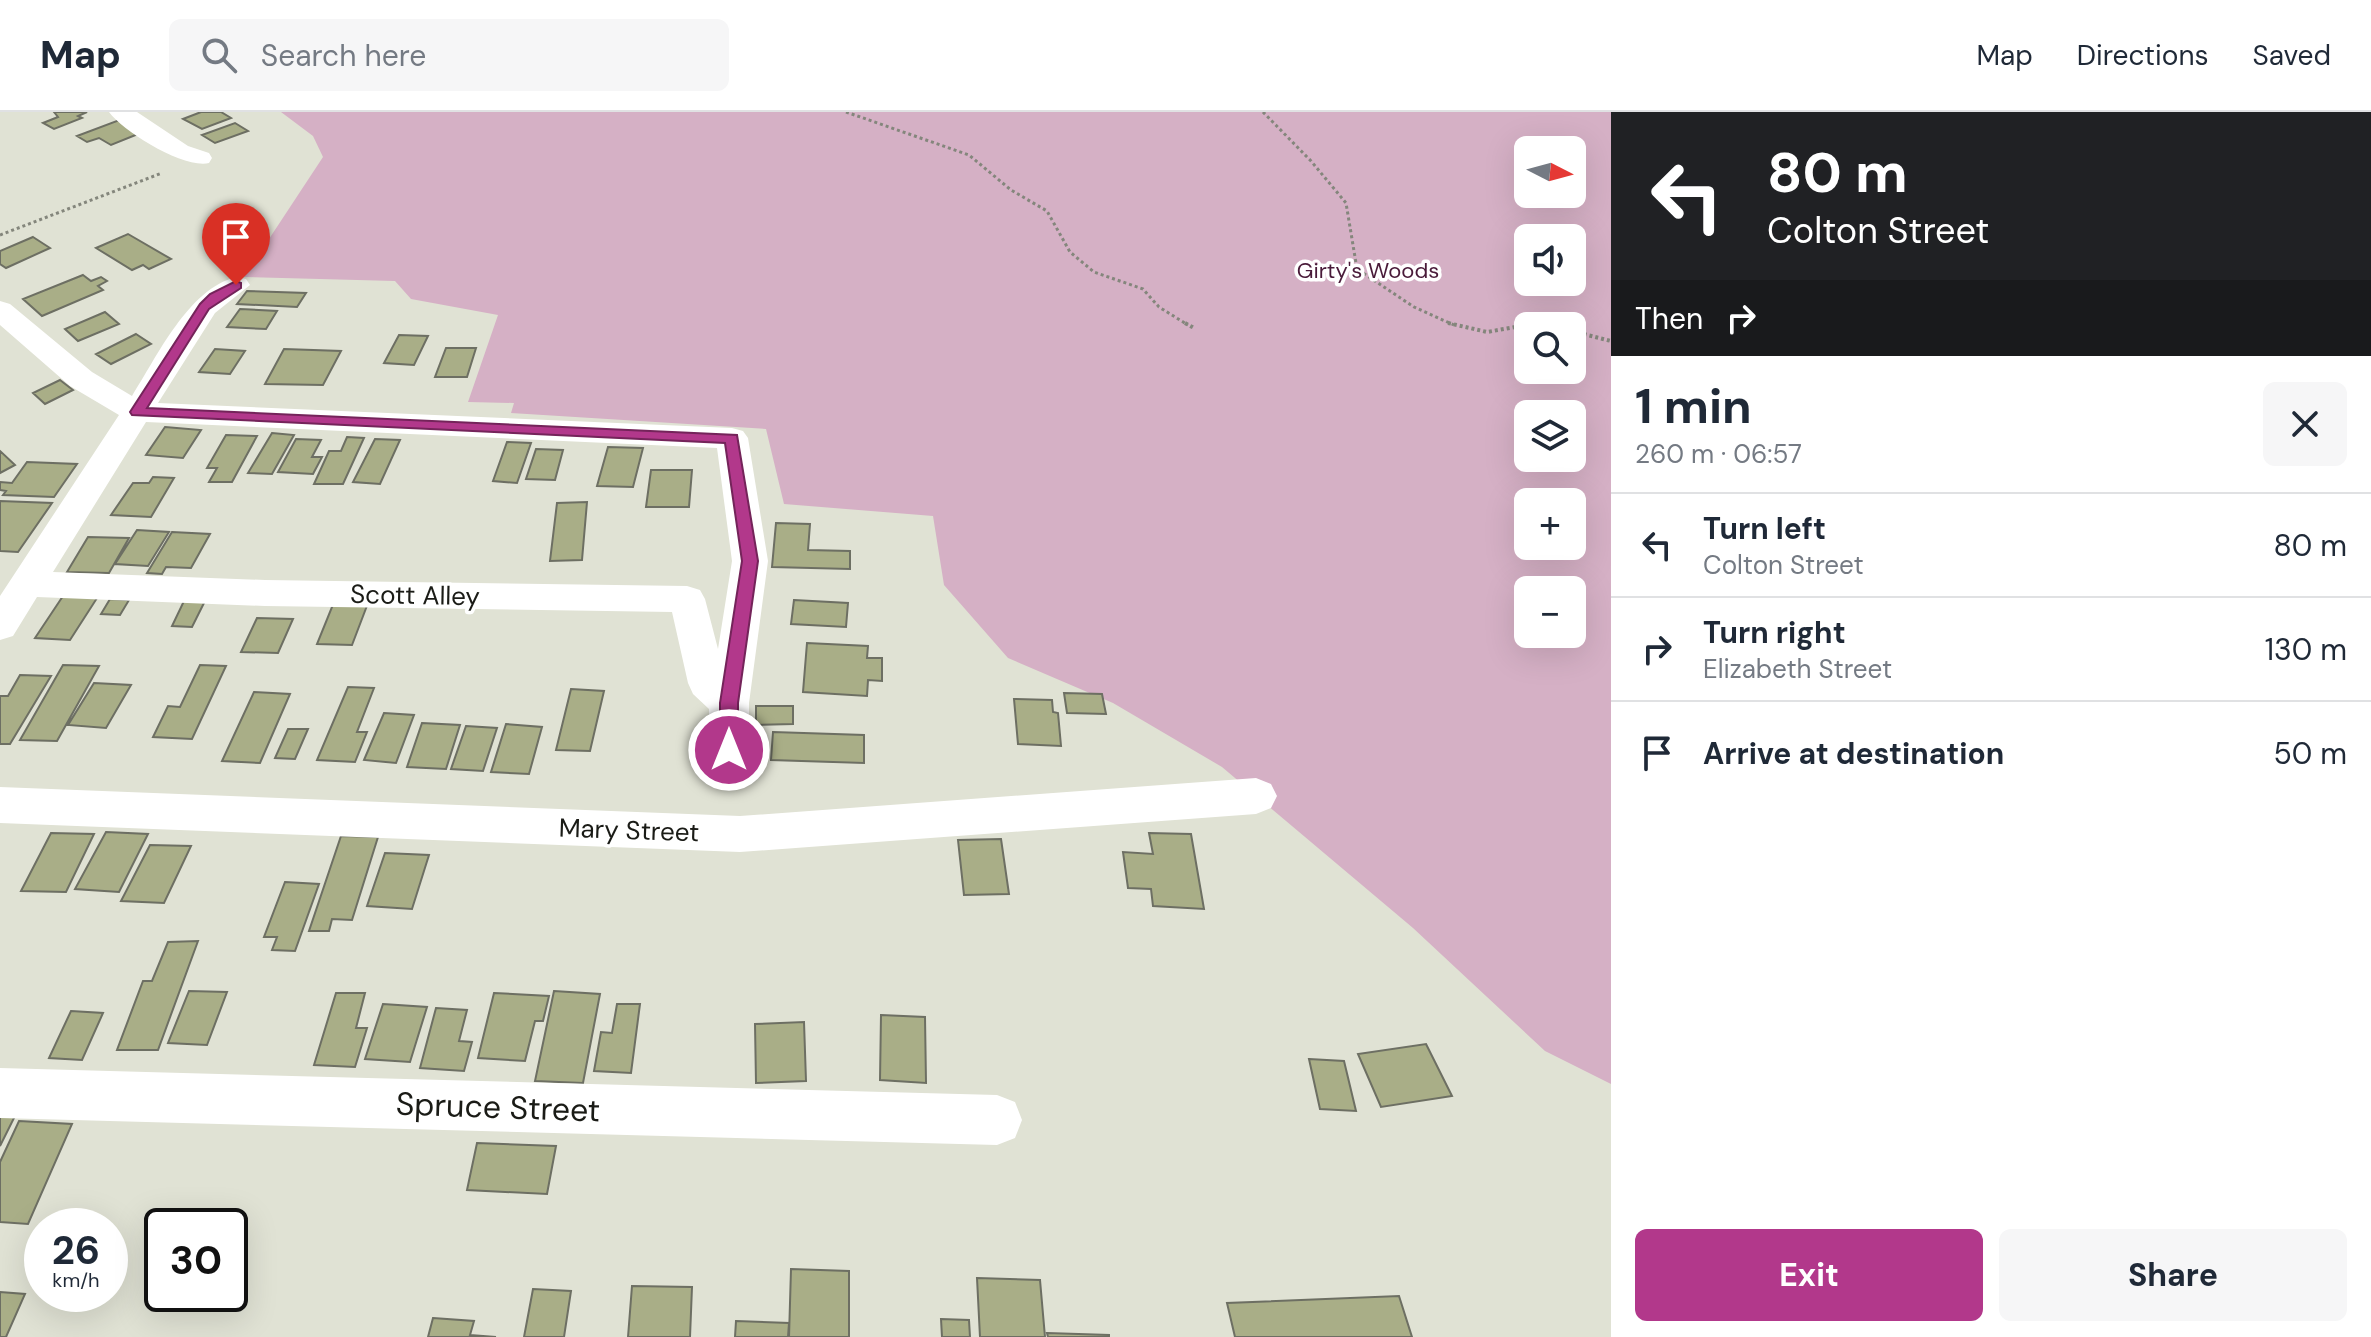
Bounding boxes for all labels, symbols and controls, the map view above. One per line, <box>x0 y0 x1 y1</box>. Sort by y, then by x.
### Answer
search box <box>169 19 729 91</box>
text: Map <box>40 30 121 80</box>
icon: search <box>197 33 241 77</box>
text: Search here <box>261 36 426 75</box>
text: Map <box>1976 37 2033 74</box>
text: Directions <box>2077 37 2209 74</box>
text: Saved <box>2253 37 2331 74</box>
north arrow <box>1514 136 1586 208</box>
map controls <box>1514 136 1586 648</box>
text: 80 m <box>1767 136 1908 209</box>
icon: left <box>1635 144 1739 248</box>
pin <box>202 203 270 285</box>
text: Colton Street <box>1767 207 1989 254</box>
icon: arrive <box>214 215 258 259</box>
button: sound <box>1514 224 1586 296</box>
park label: Girty's Woods <box>1297 256 1439 285</box>
icon: right <box>1719 296 1763 340</box>
text: Then <box>1635 299 1703 338</box>
button: search <box>1514 312 1586 384</box>
text: 1 min <box>1635 375 1752 438</box>
button: close <box>2263 382 2347 466</box>
button: layers <box>1514 400 1586 472</box>
text: 260 m · 06:57 <box>1635 437 1802 471</box>
button: + <box>1514 488 1586 560</box>
text: Turn left <box>1703 509 1826 548</box>
icon: left <box>1635 523 1679 567</box>
text: 80 m <box>2274 526 2347 565</box>
text: Colton Street <box>1703 548 1864 582</box>
button: − <box>1514 576 1586 648</box>
street label: Scott Alley <box>350 577 480 613</box>
text: Turn right <box>1703 613 1846 652</box>
icon: right <box>1635 627 1679 671</box>
text: 130 m <box>2265 630 2347 669</box>
text: Elizabeth Street <box>1703 652 1892 686</box>
position arrow <box>687 708 771 792</box>
icon: arrive <box>1635 731 1679 775</box>
text: Arrive at destination <box>1703 734 2004 773</box>
text: 50 m <box>2273 734 2347 773</box>
street label: Mary Street <box>558 811 700 849</box>
street label: Spruce Street <box>395 1082 601 1132</box>
speed limit sign: 30 <box>144 1208 248 1312</box>
text: 26 <box>52 1224 100 1276</box>
button: Exit <box>1635 1229 1983 1321</box>
button: Share <box>1999 1229 2347 1321</box>
text: km/h <box>52 1267 100 1293</box>

